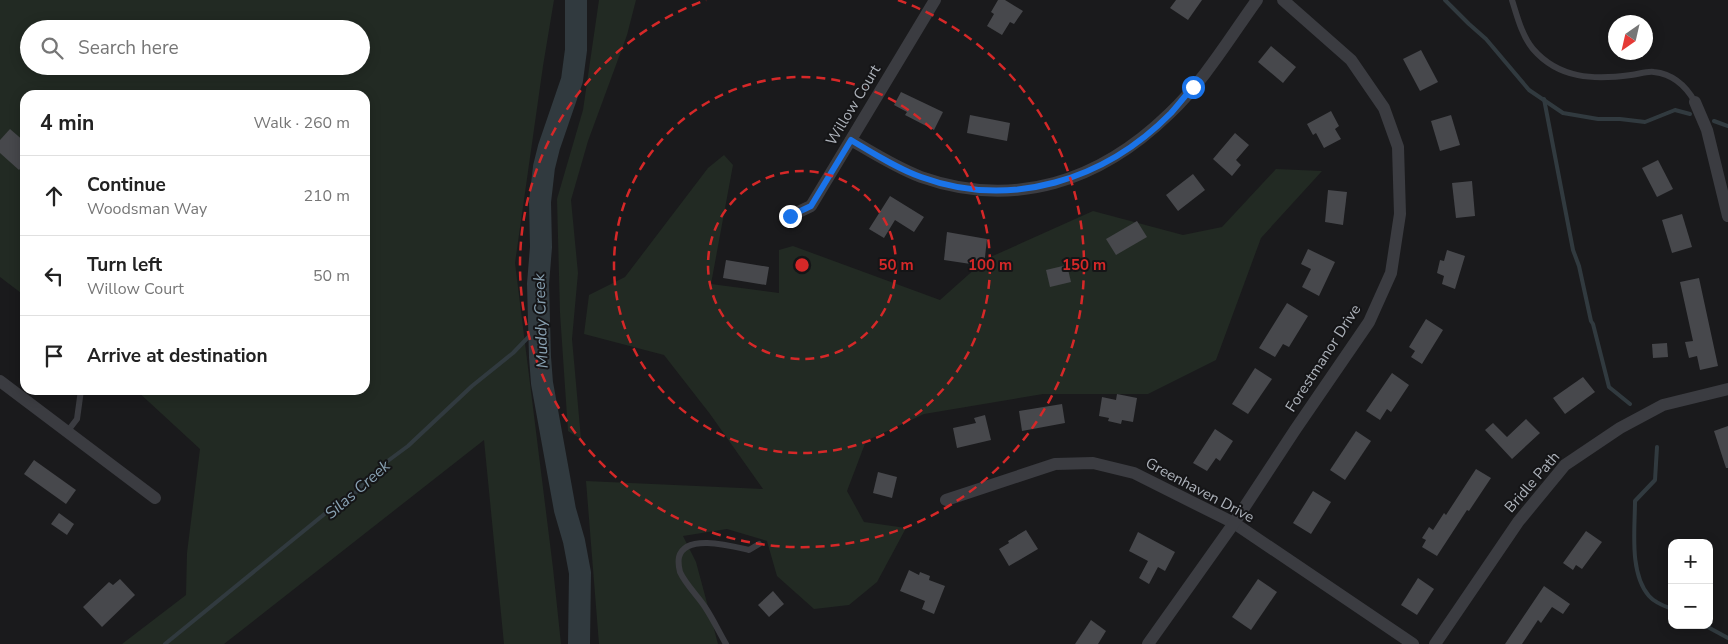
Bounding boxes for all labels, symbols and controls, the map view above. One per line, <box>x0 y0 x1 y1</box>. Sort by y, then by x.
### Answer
north arrow <box>1608 15 1653 60</box>
search box <box>20 20 370 75</box>
icon: search <box>38 34 66 62</box>
text: Search here <box>78 35 179 61</box>
street label: Willow Court <box>821 60 885 149</box>
route start <box>1182 76 1205 99</box>
text: 4 min <box>40 109 94 137</box>
text: Walk · 260 m <box>254 112 350 134</box>
text: Continue <box>87 172 166 198</box>
icon: ahead <box>40 182 68 210</box>
text: 210 m <box>303 185 350 207</box>
text: Woodsman Way <box>87 198 207 220</box>
route end <box>779 205 802 228</box>
text: Turn left <box>87 252 162 278</box>
text: 50 m <box>878 255 914 275</box>
text: 100 m <box>968 255 1012 275</box>
text: 150 m <box>1062 255 1106 275</box>
centre of rings <box>793 256 811 274</box>
icon: left <box>40 262 68 290</box>
text: 50 m <box>313 265 350 287</box>
water label: Muddy Creek <box>528 272 554 369</box>
text: Willow Court <box>87 278 184 300</box>
street label: Forestmanor Drive <box>1281 300 1365 416</box>
icon: arrive <box>40 342 68 370</box>
text: Arrive at destination <box>87 343 268 369</box>
street label: Bridle Path <box>1500 447 1564 517</box>
street label: Greenhaven Drive <box>1142 453 1258 527</box>
water label: Silas Creek <box>320 455 396 524</box>
map controls <box>1668 539 1713 629</box>
button: + <box>1668 539 1713 584</box>
button: − <box>1668 584 1713 629</box>

